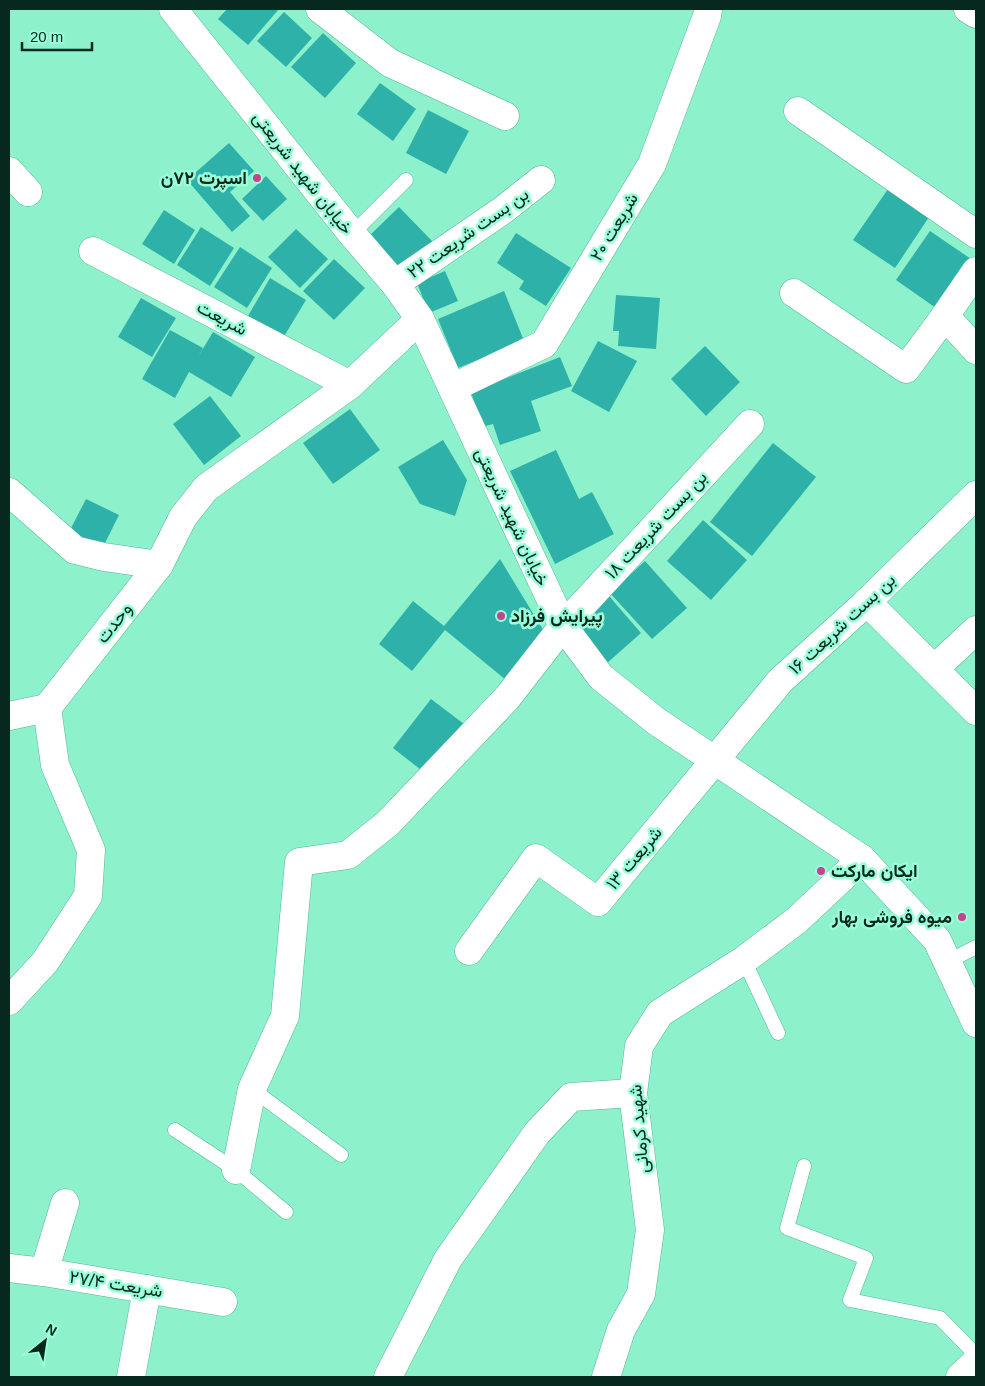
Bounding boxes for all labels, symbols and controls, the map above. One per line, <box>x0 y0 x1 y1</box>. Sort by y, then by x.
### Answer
scale bar <box>22 20 92 52</box>
text: 20 m <box>30 28 63 45</box>
street label: خیابان شهید شریعتی <box>248 108 357 239</box>
place label: اسپرت ۷۲ن <box>161 168 247 190</box>
marker: اسپرت ۷۲ن <box>251 172 263 184</box>
street label: بن بست شریعت ۲۲ <box>404 184 533 283</box>
street label: شریعت ۲۰ <box>586 189 643 265</box>
street label: شریعت <box>193 297 250 340</box>
street label: خیابان شهید شریعتی <box>470 445 553 590</box>
street label: بن بست شریعت ۱۸ <box>601 467 712 584</box>
street label: بن بست شریعت ۱۶ <box>785 570 900 679</box>
street label: وحدت <box>92 599 137 648</box>
place label: پیرایش فرزاد <box>511 606 603 628</box>
marker: پیرایش فرزاد <box>495 610 507 622</box>
street label: شریعت ۱۳ <box>602 823 667 894</box>
place label: ایکان مارکت <box>831 861 918 882</box>
marker: ایکان مارکت <box>815 865 827 877</box>
place label: میوه فروشی بهار <box>831 907 952 928</box>
marker: میوه فروشی بهار <box>956 911 968 923</box>
street label: شهید کرمانی <box>625 1084 654 1174</box>
street label: شریعت ۲۷/۴ <box>68 1267 164 1302</box>
north arrow <box>20 1316 70 1366</box>
text: N <box>43 1320 60 1339</box>

